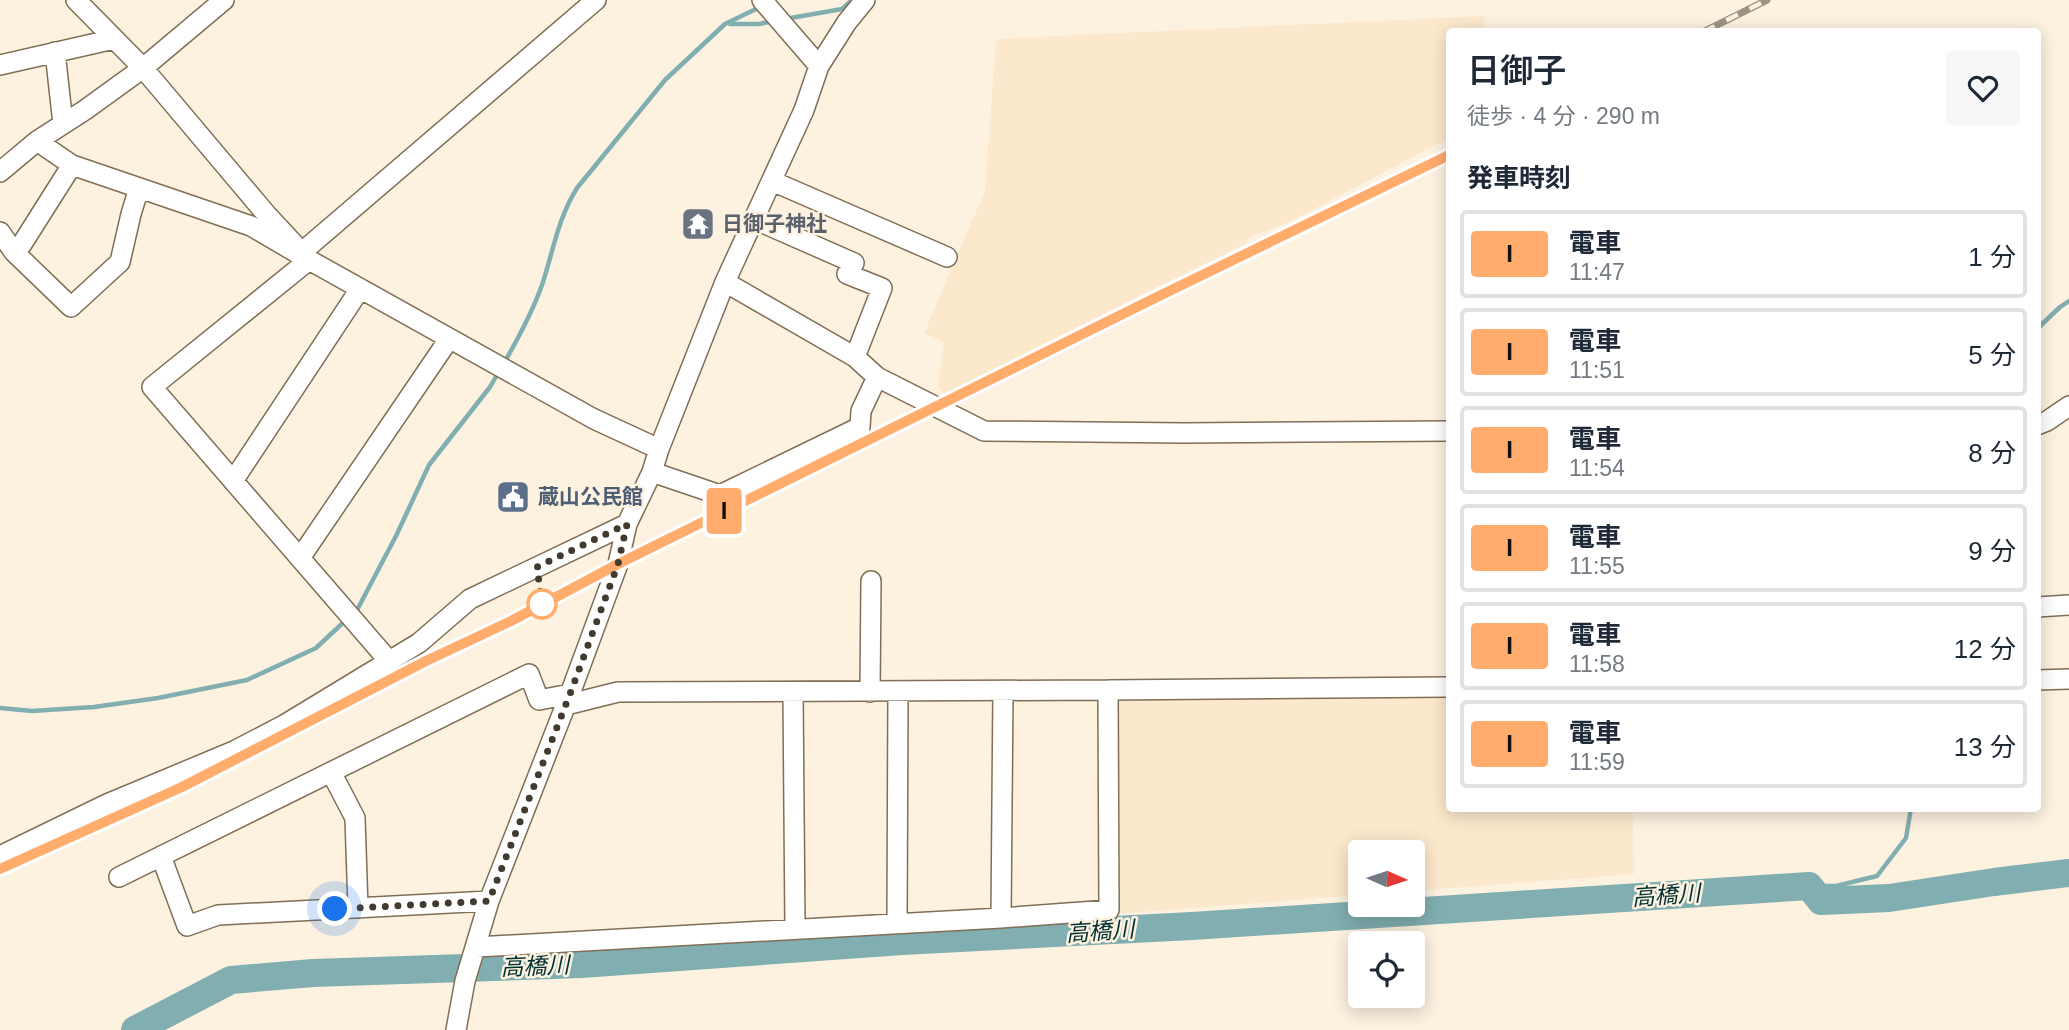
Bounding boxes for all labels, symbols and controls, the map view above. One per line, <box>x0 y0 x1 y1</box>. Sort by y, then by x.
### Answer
button: heart <box>1946 51 2020 125</box>
text: 日御子 <box>1467 52 1566 89</box>
text: 徒歩 · 4 分 · 290 m <box>1467 103 1660 129</box>
text: 発車時刻 <box>1467 163 1571 193</box>
temple icon: 日御子神社 <box>679 205 717 243</box>
place label: 日御子神社 <box>722 212 827 235</box>
text: 電車 <box>1569 228 1621 258</box>
text: I <box>1506 240 1513 267</box>
text: 1 分 <box>1968 242 2016 272</box>
text: 11:47 <box>1569 259 1625 285</box>
text: 電車 <box>1569 326 1621 356</box>
text: I <box>1506 338 1513 365</box>
text: 5 分 <box>1968 340 2016 370</box>
text: 11:51 <box>1569 357 1625 383</box>
text: 電車 <box>1569 424 1621 454</box>
text: I <box>1506 436 1513 463</box>
text: 8 分 <box>1968 438 2016 468</box>
text: 11:54 <box>1569 455 1625 481</box>
public building icon: 蔵山公民館 <box>494 478 532 516</box>
place label: 蔵山公民館 <box>538 485 643 508</box>
line badge: I <box>701 488 747 534</box>
text: I <box>721 497 727 524</box>
text: 電車 <box>1569 522 1621 552</box>
text: I <box>1506 534 1513 561</box>
text: 9 分 <box>1968 536 2016 566</box>
text: 11:55 <box>1569 553 1625 579</box>
unlabelled marker <box>527 589 557 619</box>
text: 電車 <box>1569 620 1621 650</box>
text: I <box>1506 632 1513 659</box>
text: 12 分 <box>1954 634 2016 664</box>
text: 11:58 <box>1569 651 1625 677</box>
text: 電車 <box>1569 718 1621 748</box>
text: I <box>1506 730 1513 757</box>
text: 13 分 <box>1954 732 2016 762</box>
text: 11:59 <box>1569 749 1625 775</box>
north arrow <box>1348 840 1424 917</box>
map controls <box>1348 840 1425 1008</box>
water label: 高橋川 <box>1631 879 1704 910</box>
your location <box>317 891 352 926</box>
water label: 高橋川 <box>1065 915 1138 946</box>
button: locate <box>1348 931 1425 1008</box>
water label: 高橋川 <box>500 952 573 980</box>

